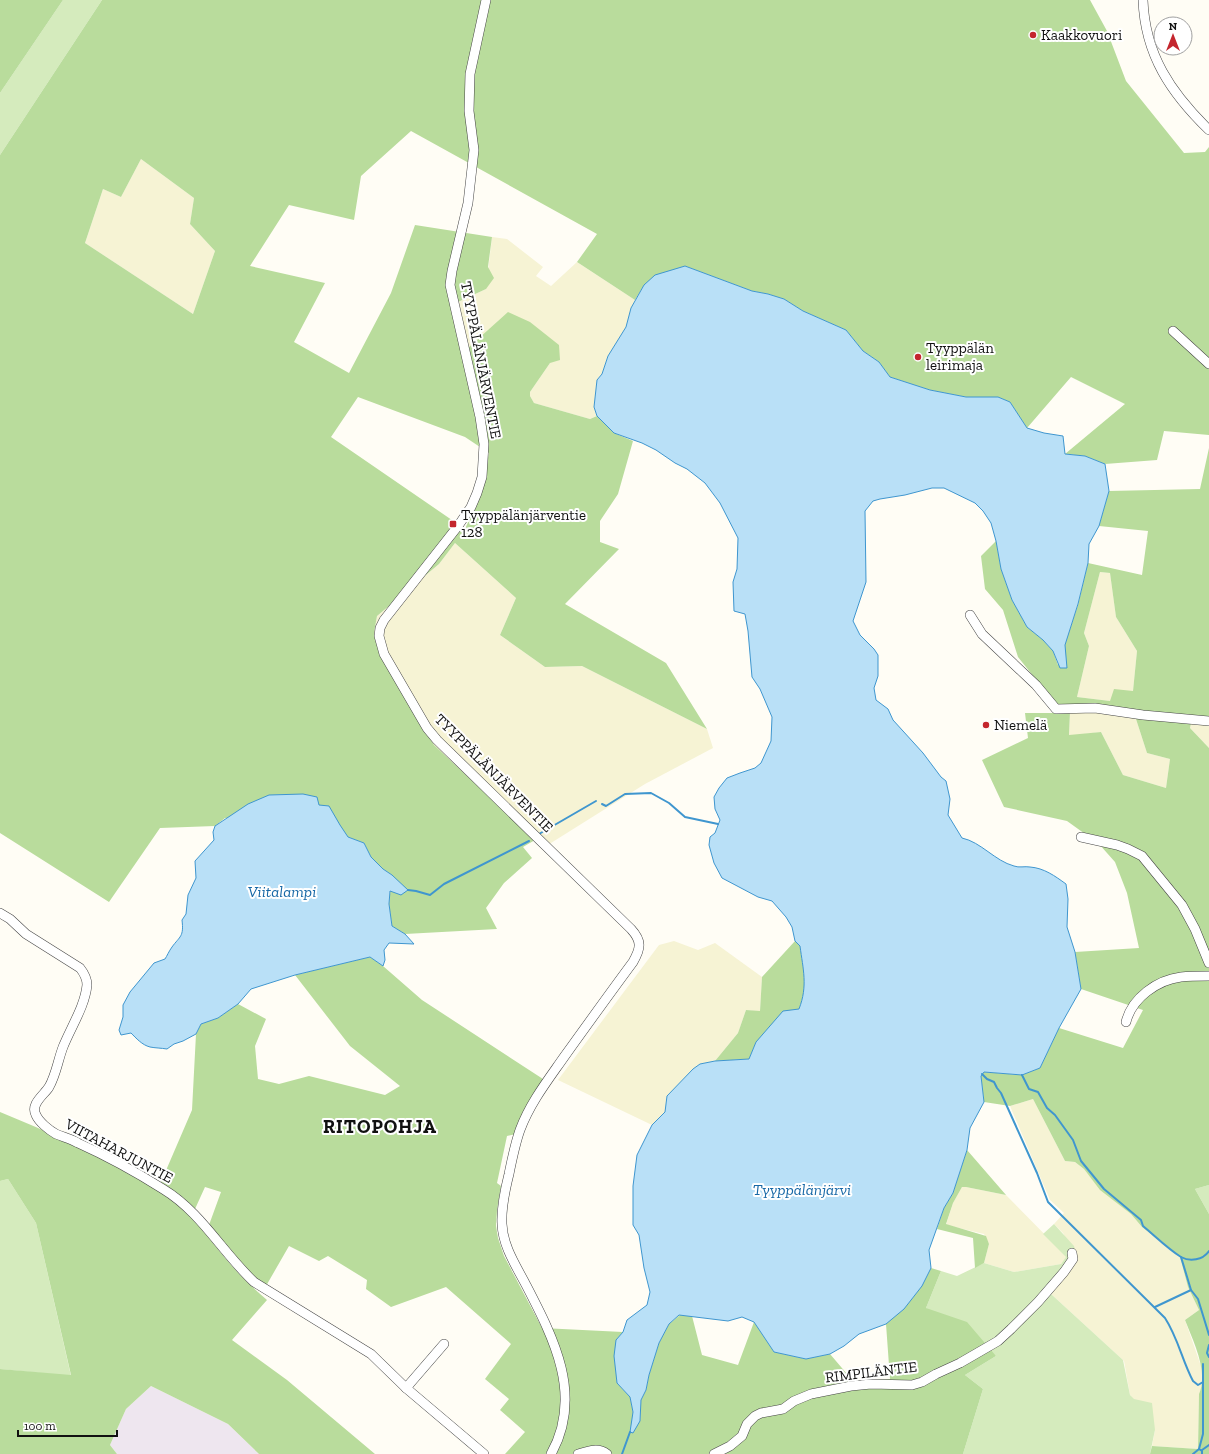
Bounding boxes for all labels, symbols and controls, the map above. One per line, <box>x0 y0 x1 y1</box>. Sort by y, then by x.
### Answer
north arrow <box>1153 16 1193 56</box>
text: N <box>1169 20 1178 33</box>
place label: Kaakkovuori <box>1041 26 1122 44</box>
marker: Kaakkovuori <box>1028 30 1038 40</box>
street label: TYYPPÄLÄNJÄRVENTIE <box>457 280 505 440</box>
place label: Tyyppälän leirimaja <box>926 339 994 374</box>
marker: Tyyppälän leirimaja <box>913 352 923 362</box>
place label: Tyyppälänjärventie 128 <box>461 506 586 541</box>
marker: Tyyppälänjärventie 128 <box>448 519 458 529</box>
street label: TYYPPÄLÄNJÄRVENTIE <box>431 710 557 836</box>
place label: Niemelä <box>994 716 1047 734</box>
marker: Niemelä <box>981 720 991 730</box>
water label: Viitalampi <box>248 882 316 901</box>
street label: VIITAHARJUNTIE <box>61 1115 176 1187</box>
district label: RITOPOHJA <box>323 1115 437 1138</box>
water label: Tyyppälänjärvi <box>753 1180 851 1199</box>
street label: RIMPILÄNTIE <box>824 1357 918 1387</box>
scale bar <box>18 1412 117 1438</box>
text: 100 m <box>24 1419 56 1433</box>

